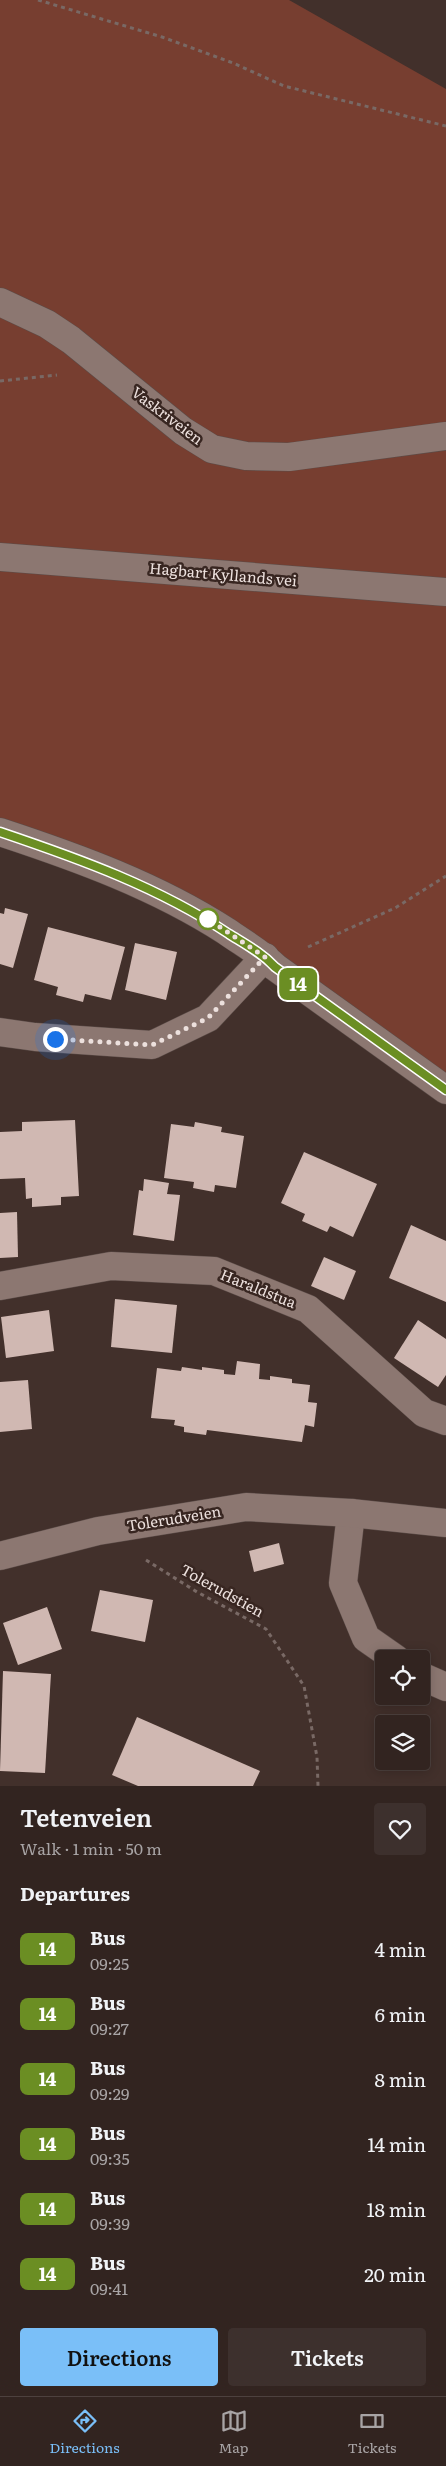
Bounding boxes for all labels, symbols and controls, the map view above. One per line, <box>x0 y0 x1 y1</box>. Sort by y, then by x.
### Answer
street label: Vaskriveien <box>127 380 209 449</box>
street label: Hagbart Kyllands vei <box>148 556 298 591</box>
unlabelled marker <box>197 908 219 930</box>
line badge: 14 <box>276 968 320 1000</box>
text: 14 <box>289 970 307 997</box>
your location <box>43 1027 68 1052</box>
street label: Haraldstua <box>217 1262 301 1314</box>
street label: Tolerudveien <box>125 1499 223 1536</box>
street label: Tolerudstien <box>177 1557 269 1622</box>
map controls <box>375 1650 430 1770</box>
button: locate <box>375 1650 430 1705</box>
button: layers <box>375 1715 430 1770</box>
text: Tetenveien <box>20 1799 152 1834</box>
button: heart <box>374 1803 426 1855</box>
text: Walk · 1 min · 50 m <box>20 1836 162 1860</box>
text: Departures <box>20 1879 130 1907</box>
text: Bus <box>90 1923 125 1951</box>
text: 14 <box>39 1935 56 1962</box>
text: 4 min <box>374 1935 426 1963</box>
text: 09:25 <box>90 1951 129 1975</box>
text: Bus <box>90 1988 125 2016</box>
text: 14 <box>39 2000 56 2027</box>
text: 6 min <box>375 2000 426 2028</box>
text: 09:27 <box>90 2016 129 2040</box>
text: Bus <box>90 2053 125 2081</box>
text: 14 <box>39 2065 56 2092</box>
text: 8 min <box>374 2065 426 2093</box>
text: 09:29 <box>90 2081 129 2105</box>
text: Bus <box>90 2118 125 2146</box>
text: 14 <box>39 2130 56 2157</box>
text: 14 min <box>367 2130 426 2158</box>
text: 09:35 <box>90 2146 130 2170</box>
text: Bus <box>90 2183 125 2211</box>
text: 14 <box>39 2195 56 2222</box>
text: 18 min <box>367 2195 426 2223</box>
text: 09:39 <box>90 2211 130 2235</box>
text: Bus <box>90 2248 125 2276</box>
text: 14 <box>39 2260 56 2287</box>
text: 20 min <box>364 2260 426 2288</box>
text: 09:41 <box>90 2276 128 2300</box>
button: Directions <box>20 2328 218 2386</box>
button: Tickets <box>228 2328 426 2386</box>
tab: Directions <box>50 2407 120 2457</box>
tab: Map <box>219 2407 248 2457</box>
tab: Tickets <box>348 2407 396 2457</box>

